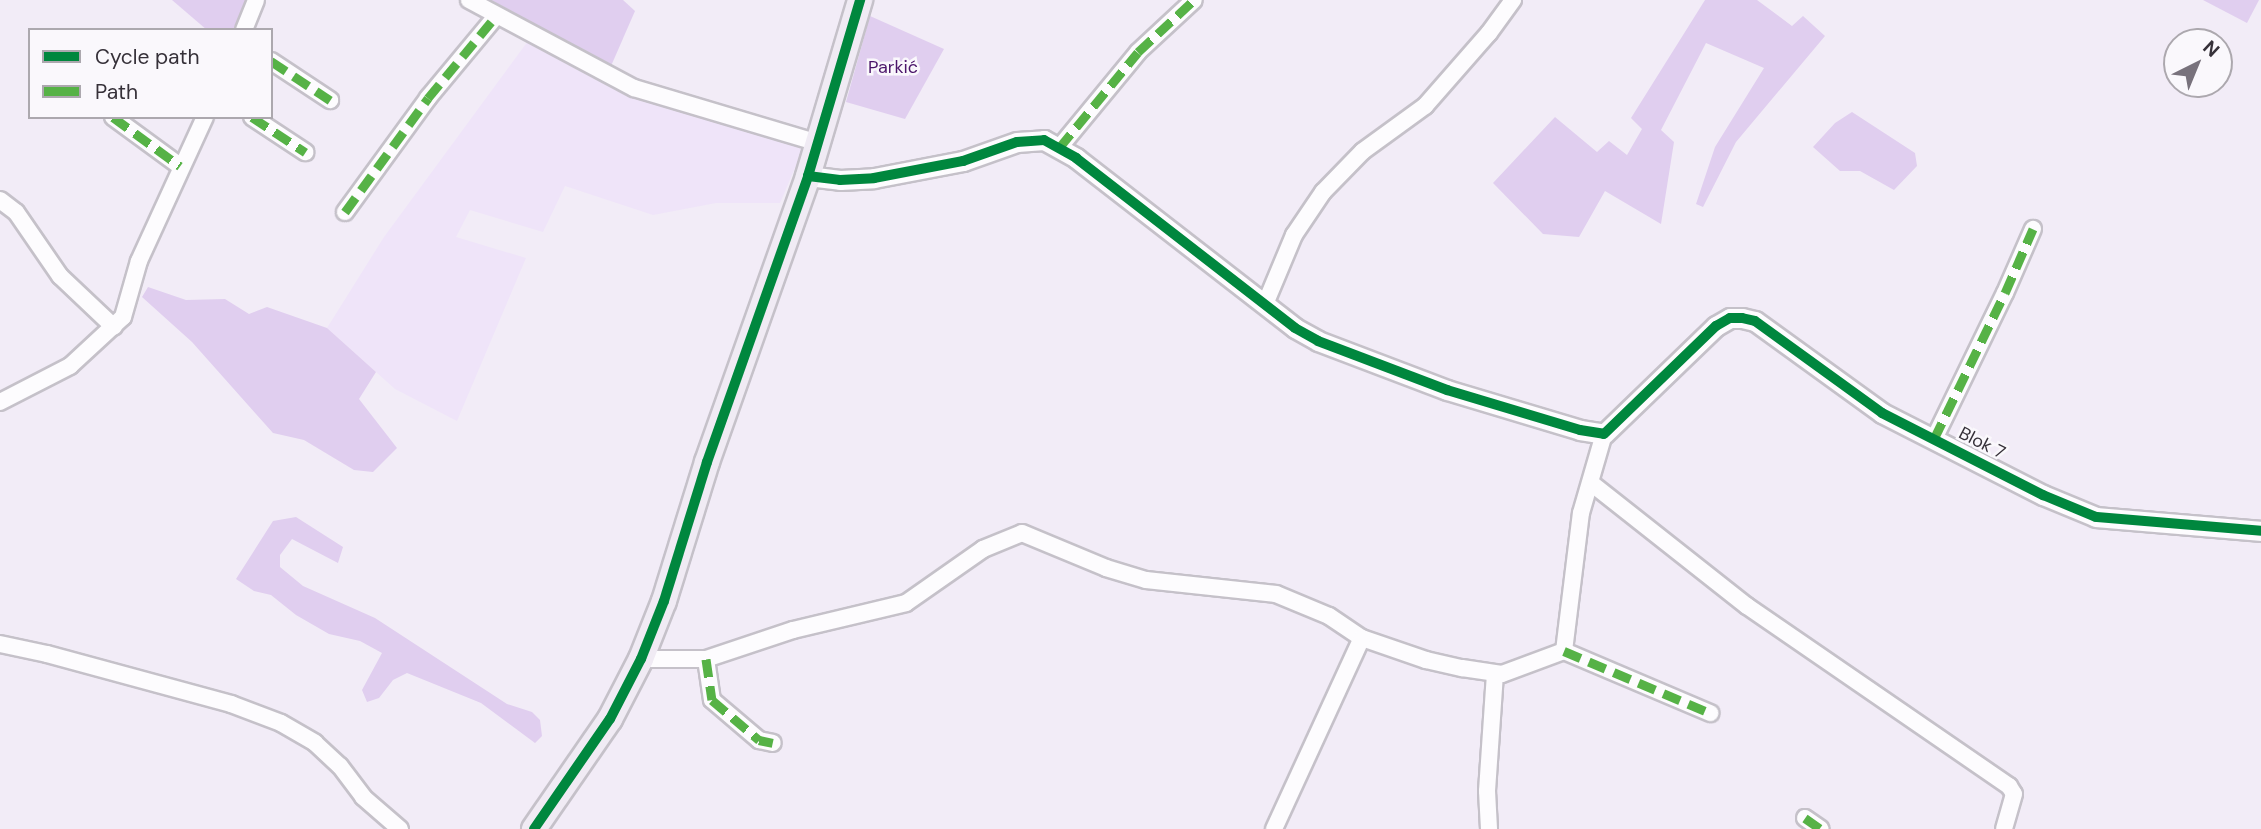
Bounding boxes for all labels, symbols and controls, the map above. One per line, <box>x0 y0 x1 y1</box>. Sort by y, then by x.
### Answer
legend <box>28 28 273 119</box>
north arrow <box>2163 28 2233 98</box>
text: N <box>2198 35 2225 63</box>
text: Cycle path <box>95 43 200 71</box>
park label: Parkić <box>868 56 918 78</box>
text: Path <box>95 78 138 106</box>
street label: Blok 7 <box>1955 422 2009 464</box>

